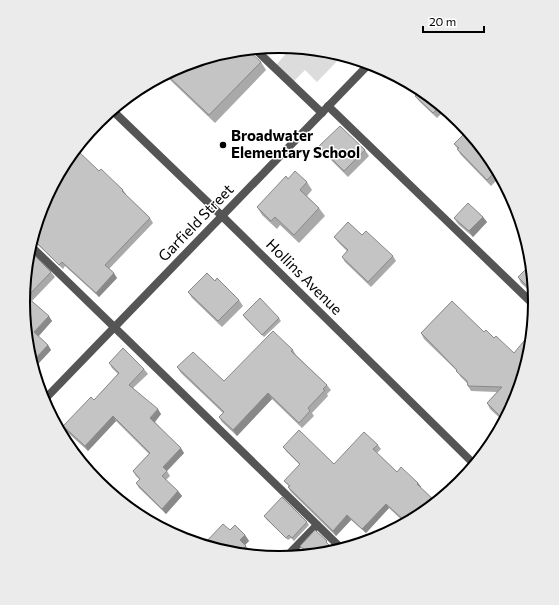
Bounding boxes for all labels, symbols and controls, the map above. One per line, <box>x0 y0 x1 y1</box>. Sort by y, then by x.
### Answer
scale bar <box>423 8 484 34</box>
text: 20 m <box>429 14 456 28</box>
place label: Broadwater Elementary School <box>231 126 360 161</box>
marker: Broadwater Elementary School <box>218 140 228 150</box>
street label: Garfield Street <box>154 180 237 265</box>
street label: Hollins Avenue <box>263 235 346 318</box>

